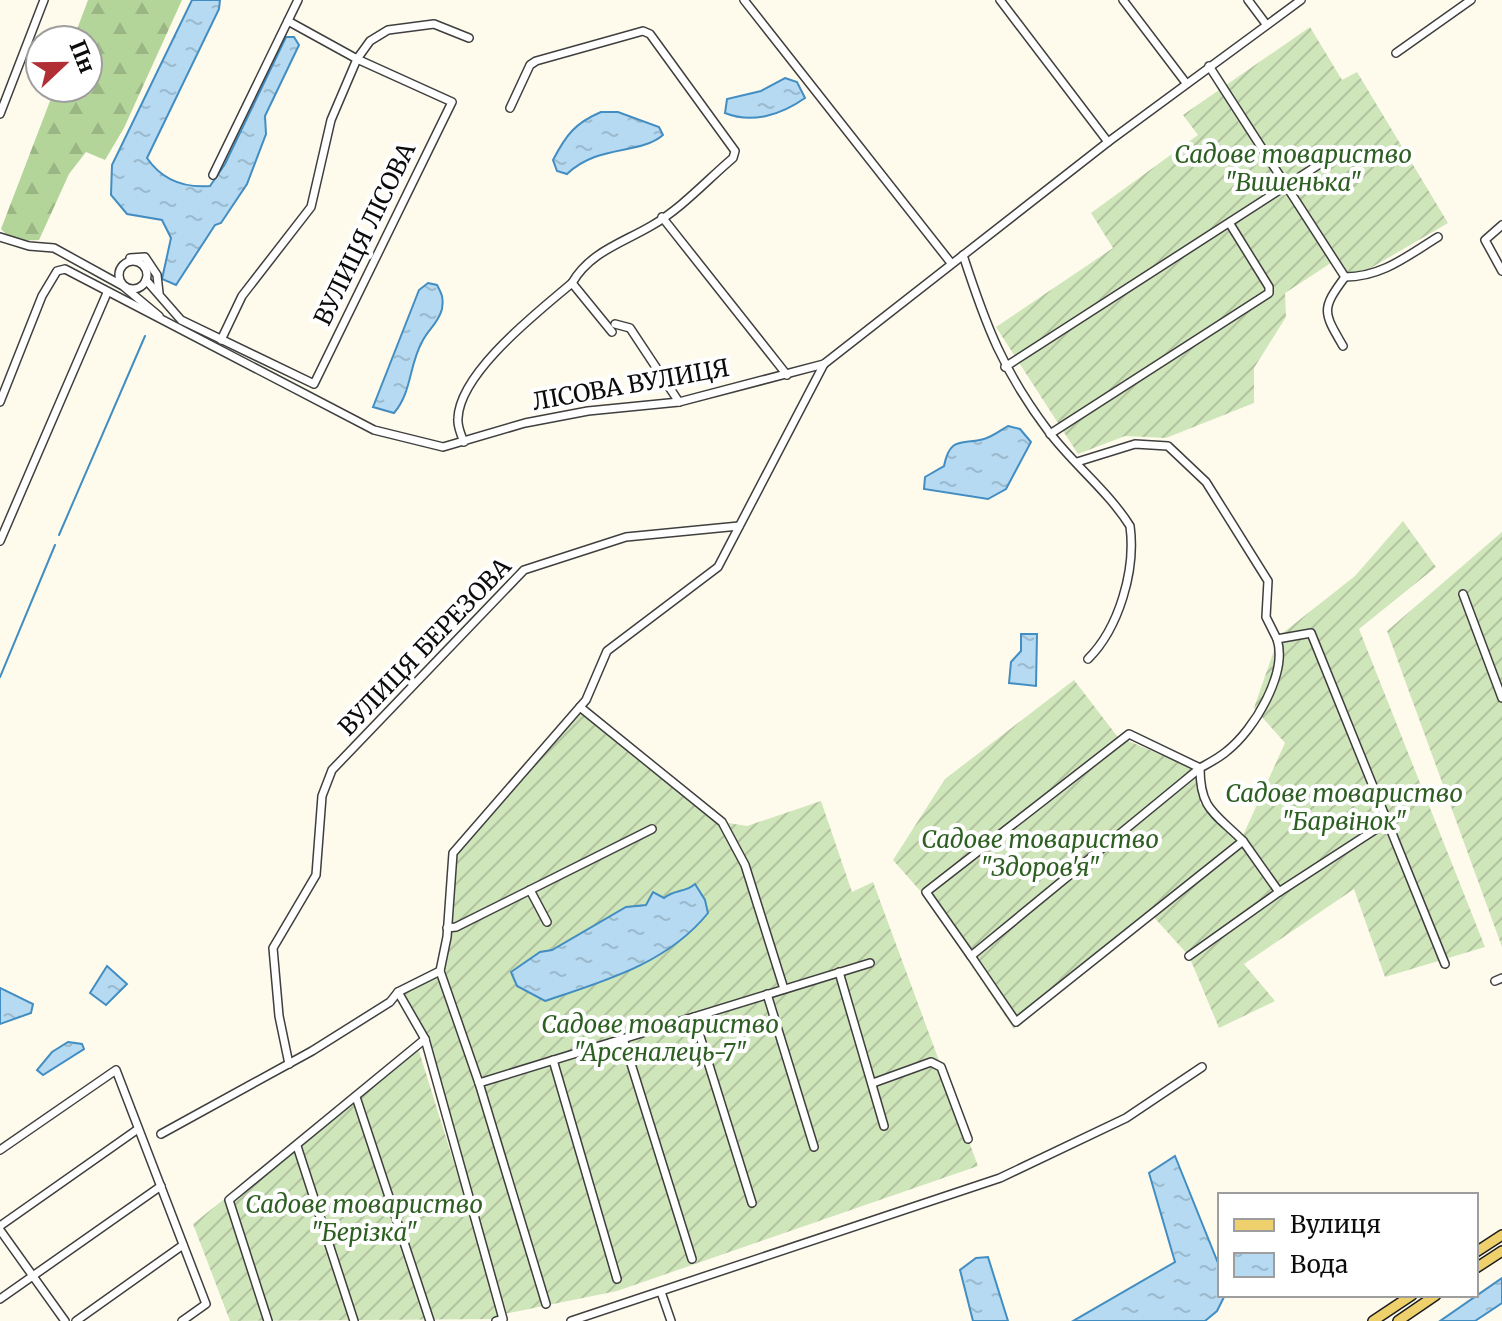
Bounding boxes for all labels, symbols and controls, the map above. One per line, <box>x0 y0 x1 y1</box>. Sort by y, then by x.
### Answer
north arrow <box>24 24 104 104</box>
text: Пн <box>63 36 102 77</box>
street label: ВУЛИЦЯ ЛІСОВА <box>307 136 423 330</box>
park label: Садове товариство "Вишенька" <box>1174 139 1412 198</box>
street label: ЛІСОВА ВУЛИЦЯ <box>530 352 732 417</box>
street label: ВУЛИЦЯ БЕРЕЗОВА <box>332 550 518 742</box>
park label: Садове товариство "Барвінок" <box>1225 778 1463 837</box>
park label: Садове товариство "Здоров'я" <box>921 824 1159 883</box>
park label: Садове товариство "Арсеналець-7" <box>541 1009 779 1068</box>
park label: Садове товариство "Берізка" <box>245 1189 483 1248</box>
legend <box>1218 1193 1478 1297</box>
text: Вулиця <box>1290 1209 1381 1240</box>
text: Вода <box>1290 1249 1348 1280</box>

